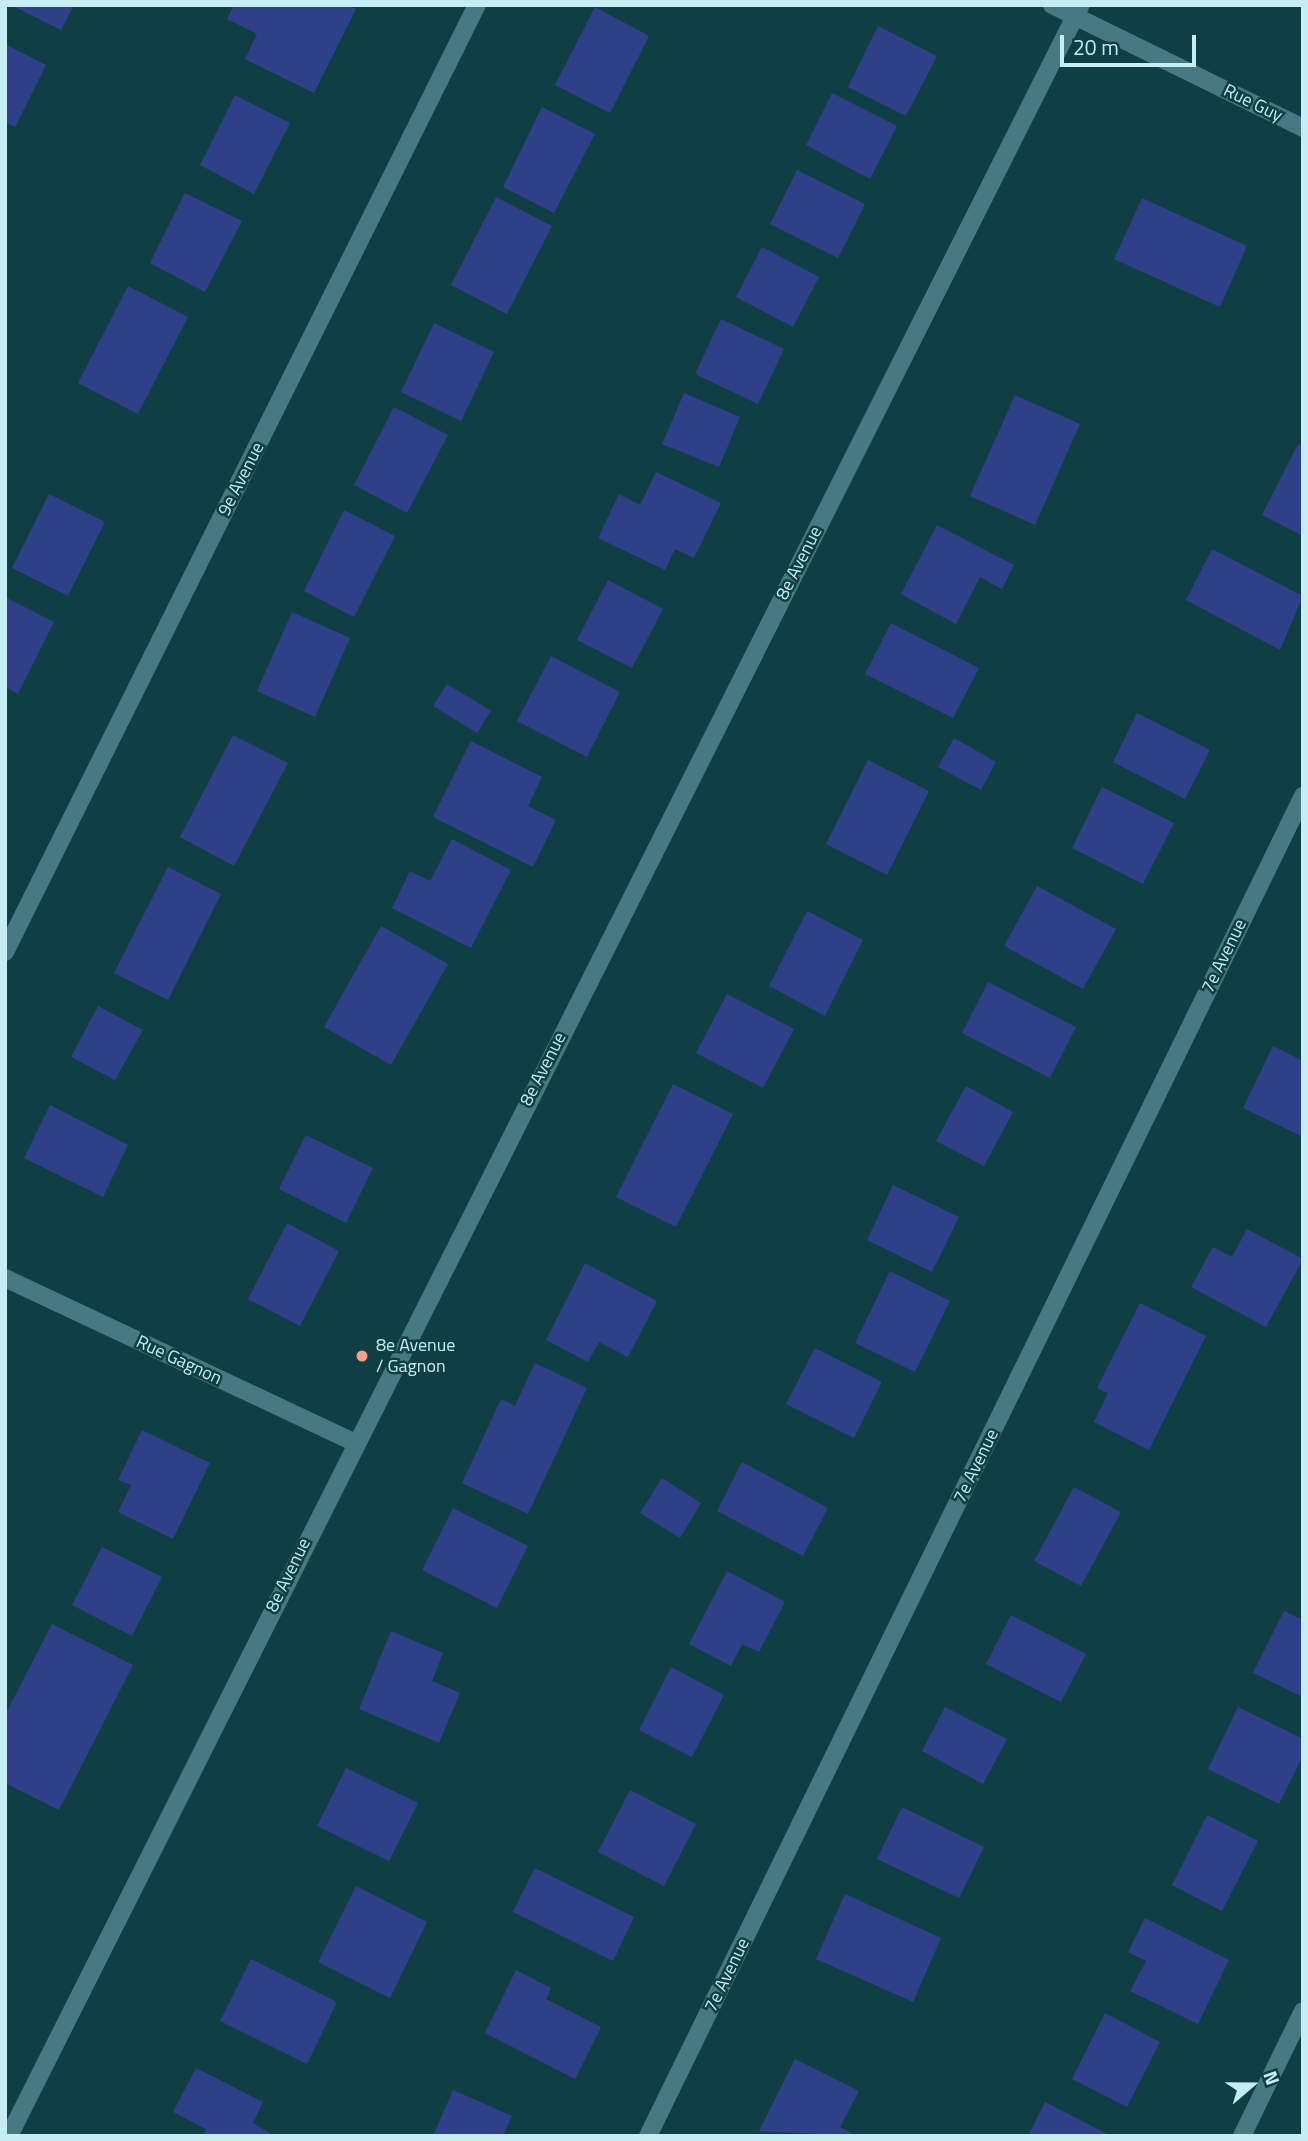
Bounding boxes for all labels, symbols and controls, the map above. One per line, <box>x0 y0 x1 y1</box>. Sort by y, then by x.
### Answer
scale bar <box>1063 21 1200 65</box>
text: 20 m <box>1073 31 1119 63</box>
street label: Rue Guy <box>1220 79 1286 127</box>
street label: 9e Avenue <box>213 439 269 519</box>
street label: 8e Avenue <box>771 523 827 603</box>
street label: 7e Avenue <box>1197 916 1251 996</box>
street label: 8e Avenue <box>515 1029 571 1109</box>
street label: Rue Gagnon <box>133 1331 225 1389</box>
place label: 8e Avenue / Gagnon <box>376 1335 455 1378</box>
marker: 8e Avenue / Gagnon <box>354 1348 370 1364</box>
street label: 7e Avenue <box>949 1426 1003 1506</box>
street label: 8e Avenue <box>261 1535 315 1615</box>
street label: 7e Avenue <box>700 1935 754 2015</box>
north arrow <box>1217 2050 1287 2120</box>
text: N <box>1256 2066 1288 2089</box>

